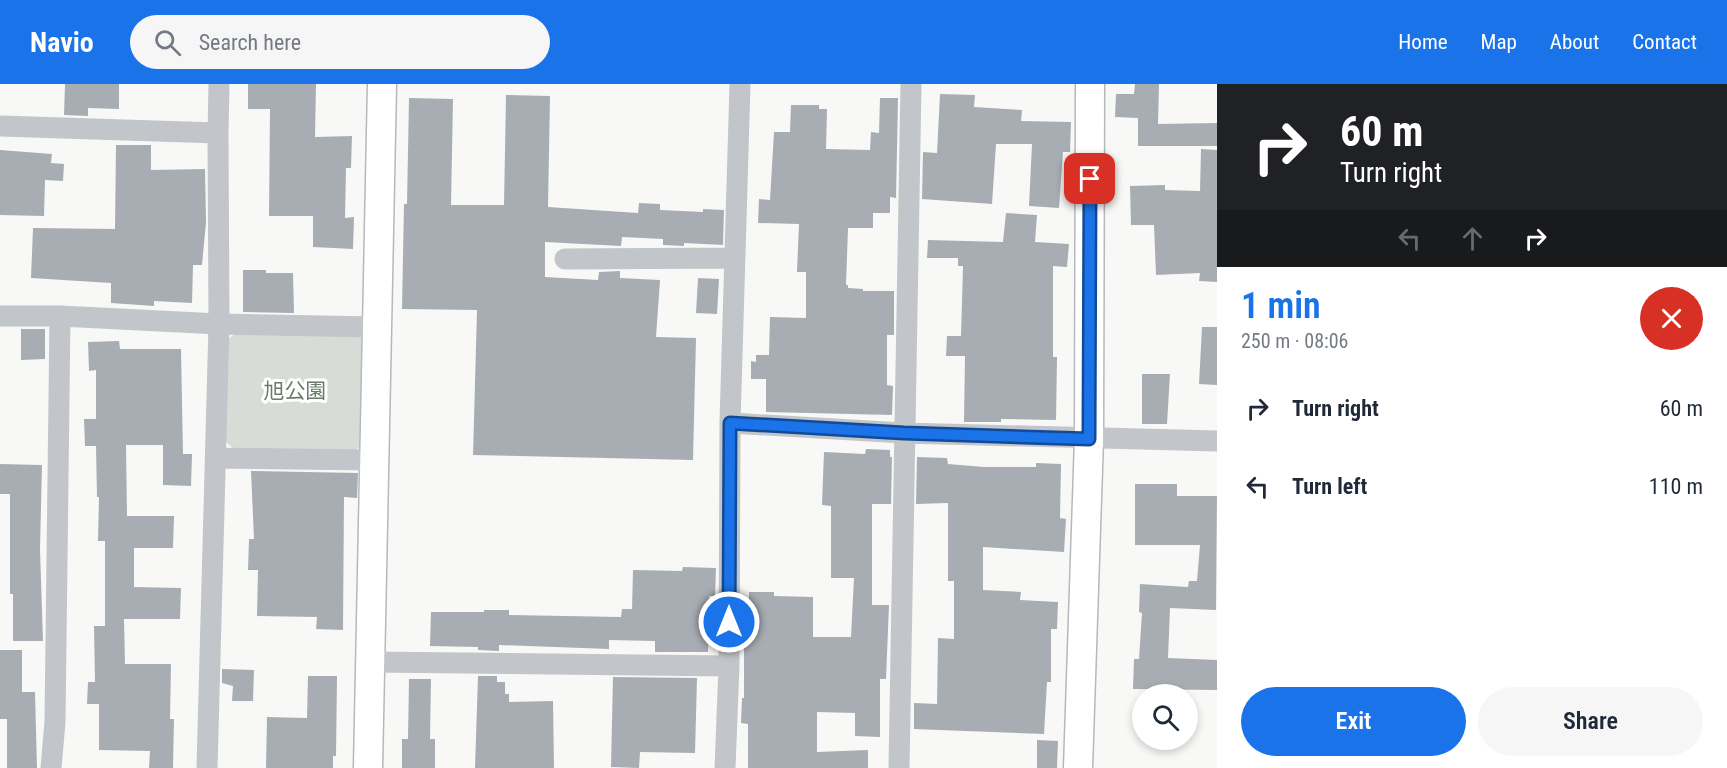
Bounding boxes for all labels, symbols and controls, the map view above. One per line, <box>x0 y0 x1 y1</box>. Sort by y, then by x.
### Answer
search box <box>130 15 550 69</box>
text: Navio <box>30 26 94 59</box>
icon: search <box>151 26 184 59</box>
text: Search here <box>199 30 301 55</box>
text: Home <box>1398 30 1448 54</box>
text: Map <box>1481 30 1517 54</box>
text: About <box>1550 30 1599 54</box>
text: Contact <box>1632 30 1697 54</box>
text: 60 m <box>1340 107 1423 156</box>
icon: right <box>1241 108 1319 186</box>
pin <box>1064 153 1115 204</box>
text: Turn right <box>1340 157 1442 189</box>
icon: arrive <box>1073 162 1106 195</box>
icon: left <box>1393 222 1426 255</box>
icon: ahead <box>1456 222 1489 255</box>
icon: right <box>1519 222 1552 255</box>
text: 1 min <box>1241 285 1321 327</box>
button: close <box>1640 287 1703 350</box>
text: 250 m · 08:06 <box>1241 329 1348 353</box>
park label: 旭公園 <box>264 379 327 403</box>
icon: right <box>1241 392 1274 425</box>
text: Turn right <box>1292 396 1379 421</box>
text: 60 m <box>1660 396 1703 421</box>
icon: left <box>1241 470 1274 503</box>
text: Turn left <box>1292 474 1367 499</box>
text: 110 m <box>1649 474 1703 499</box>
position arrow <box>697 590 761 654</box>
map controls <box>1132 684 1198 750</box>
button: search <box>1132 684 1198 750</box>
button: Exit <box>1241 687 1466 756</box>
button: Share <box>1478 687 1703 756</box>

